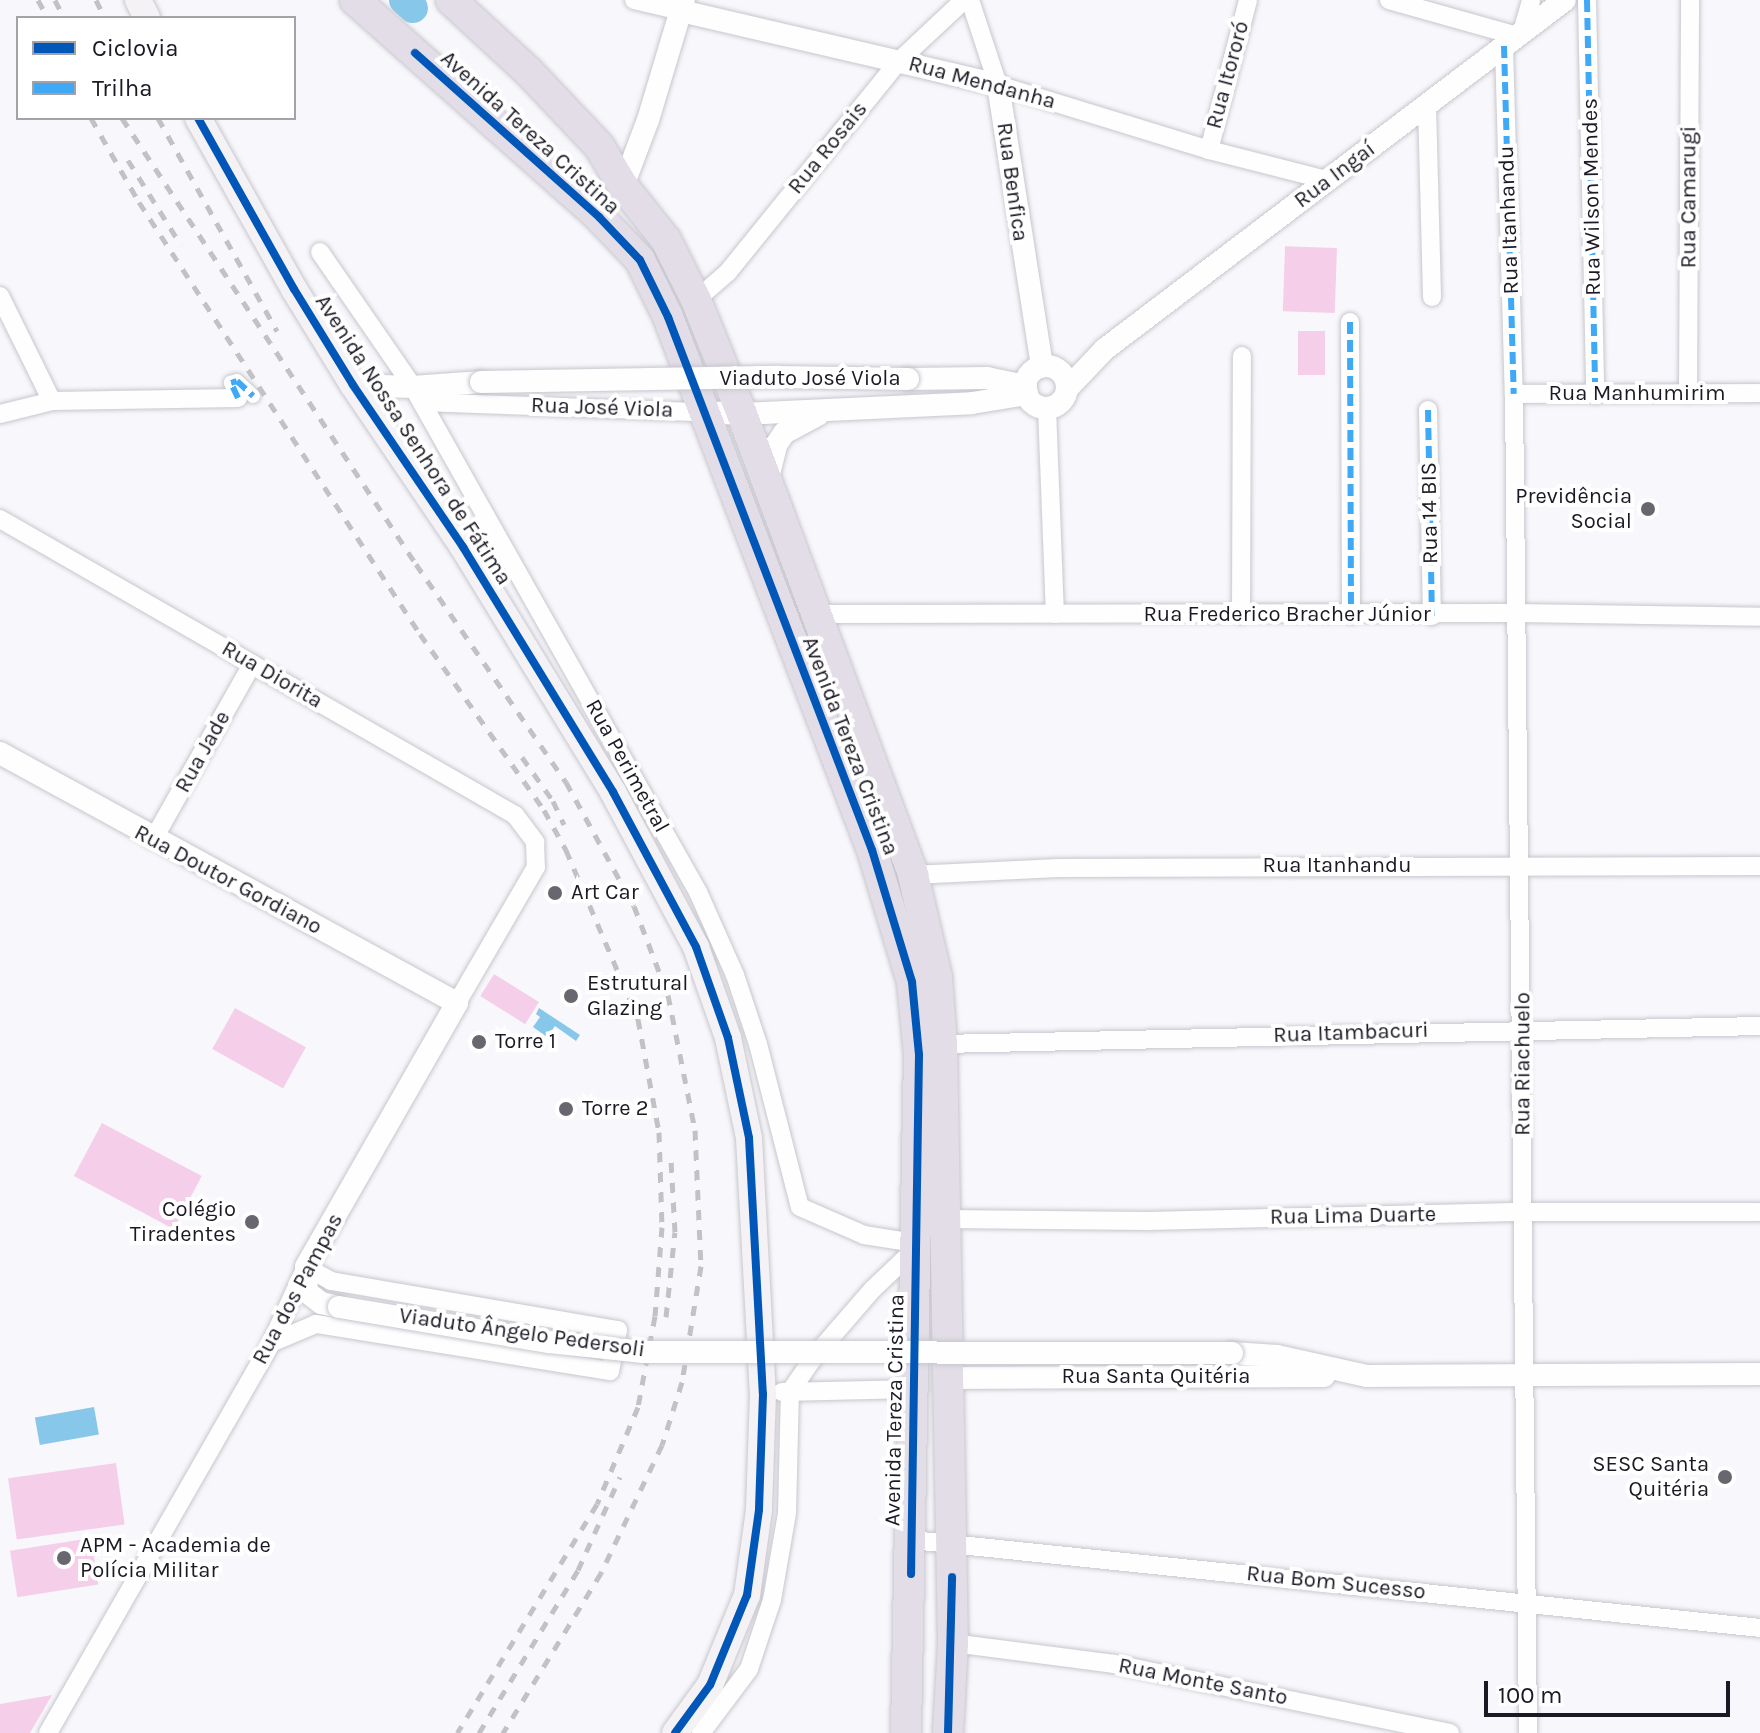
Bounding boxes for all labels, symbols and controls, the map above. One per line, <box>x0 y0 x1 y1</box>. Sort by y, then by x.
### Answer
legend <box>16 16 296 120</box>
street label: Rua Itororó <box>1201 18 1255 132</box>
text: Ciclovia <box>92 34 179 62</box>
street label: Avenida Tereza Cristina <box>435 46 625 220</box>
street label: Rua Mendanha <box>906 51 1058 115</box>
text: Trilha <box>92 74 153 102</box>
street label: Rua Rosais <box>783 96 873 200</box>
street label: Rua Wilson Mendes <box>1577 98 1607 296</box>
street label: Rua Benfica <box>991 121 1033 243</box>
street label: Rua Camarugi <box>1676 126 1702 268</box>
street label: Rua Ingaí <box>1289 136 1381 214</box>
street label: Rua Itanhandu <box>1493 145 1525 295</box>
street label: Avenida Nossa Senhora de Fátima <box>309 290 517 590</box>
street label: Viaduto José Viola <box>719 366 901 392</box>
street label: Rua Manhumirim <box>1549 381 1725 407</box>
street label: Rua José Viola <box>530 392 674 424</box>
street label: Rua 14 BIS <box>1416 462 1444 564</box>
place label: Previdência Social <box>1515 483 1632 534</box>
marker: Previdência Social <box>1639 500 1657 518</box>
street label: Rua Frederico Bracher Júnior <box>1143 602 1431 628</box>
street label: Avenida Tereza Cristina <box>796 633 904 859</box>
street label: Rua Diorita <box>217 636 327 714</box>
street label: Rua Perimetral <box>579 695 675 837</box>
street label: Rua Jade <box>170 706 236 798</box>
street label: Rua Doutor Gordiano <box>130 819 326 941</box>
street label: Rua Itanhandu <box>1263 853 1411 879</box>
place label: Art Car <box>571 880 639 906</box>
marker: Art Car <box>546 884 564 902</box>
place label: Estrutural Glazing <box>587 970 688 1022</box>
marker: Estrutural Glazing <box>562 987 580 1005</box>
street label: Rua Riachuelo <box>1510 992 1536 1136</box>
street label: Rua Itambacuri <box>1273 1017 1429 1049</box>
place label: Torre 1 <box>495 1029 556 1055</box>
marker: Torre 1 <box>470 1033 488 1051</box>
place label: Torre 2 <box>582 1096 648 1122</box>
marker: Torre 2 <box>557 1100 575 1118</box>
place label: Colégio Tiradentes <box>130 1196 236 1248</box>
street label: Rua Lima Duarte <box>1270 1201 1436 1231</box>
street label: Rua dos Pampas <box>247 1209 349 1369</box>
marker: Colégio Tiradentes <box>243 1213 261 1231</box>
street label: Avenida Tereza Cristina <box>880 1294 910 1526</box>
street label: Viaduto Ângelo Pedersoli <box>397 1303 647 1363</box>
street label: Rua Santa Quitéria <box>1062 1364 1250 1390</box>
place label: SESC Santa Quitéria <box>1592 1451 1709 1502</box>
marker: SESC Santa Quitéria <box>1716 1468 1734 1486</box>
place label: APM - Academia de Polícia Militar <box>80 1532 271 1584</box>
marker: APM - Academia de Polícia Militar <box>55 1549 73 1567</box>
street label: Rua Bom Sucesso <box>1245 1560 1427 1606</box>
street label: Rua Monte Santo <box>1116 1653 1290 1711</box>
scale bar <box>1488 1665 1734 1715</box>
text: 100 m <box>1498 1681 1563 1709</box>

